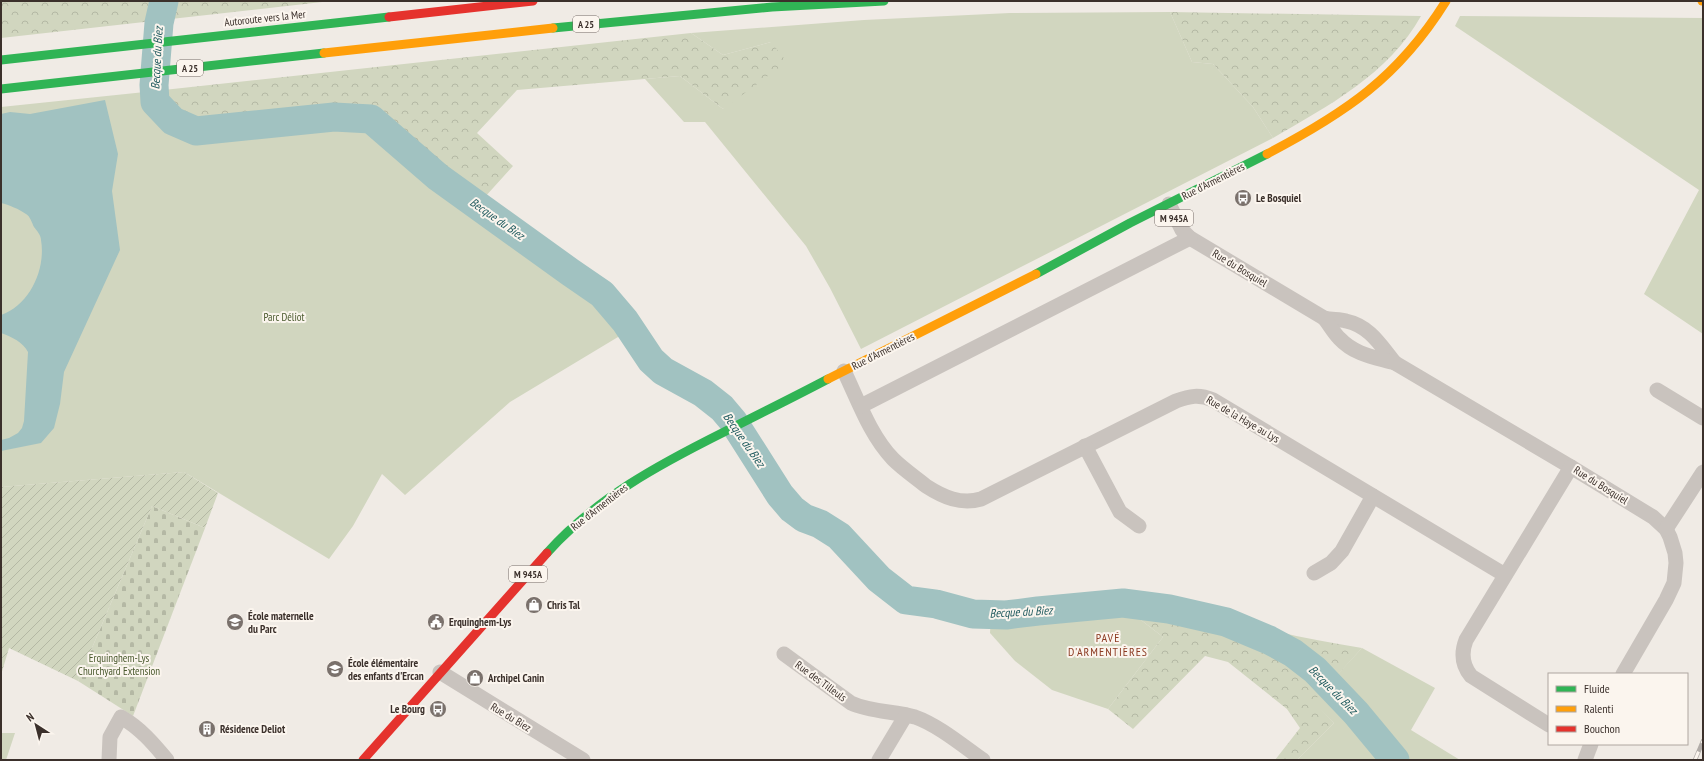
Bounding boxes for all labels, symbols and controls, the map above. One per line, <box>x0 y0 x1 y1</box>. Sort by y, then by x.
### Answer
street label: Autoroute vers la Mer <box>224 7 306 29</box>
road number: A 25 <box>573 16 599 32</box>
water label: Becque du Biez <box>147 25 166 90</box>
road number: A 25 <box>177 60 203 76</box>
street label: Rue d'Armentières <box>1179 159 1247 203</box>
bus stop icon: Le Bosquiel <box>1233 188 1253 208</box>
place label: Le Bosquiel <box>1256 191 1301 205</box>
water label: Becque du Biez <box>467 194 529 244</box>
road number: M 945A <box>1155 210 1193 226</box>
street label: Rue du Bosquiel <box>1210 246 1270 290</box>
park label: Parc Déliot <box>263 310 305 324</box>
street label: Rue d'Armentières <box>849 329 917 373</box>
street label: Rue de la Haye au Lys <box>1204 392 1282 446</box>
water label: Becque du Biez <box>720 410 770 471</box>
street label: Rue du Bosquiel <box>1571 463 1631 507</box>
street label: Rue d'Armentières <box>568 480 631 534</box>
road number: M 945A <box>509 566 547 582</box>
shop icon: Chris Tal <box>524 595 544 615</box>
place label: Chris Tal <box>547 598 580 612</box>
water label: Becque du Biez <box>989 602 1054 621</box>
place label: École maternelle du Parc <box>248 609 314 636</box>
school or university icon: École maternelle du Parc <box>225 612 245 632</box>
public building icon: Erquinghem-Lys <box>426 612 446 632</box>
place label: Erquinghem-Lys <box>449 615 512 629</box>
district label: PAVÉ D'ARMENTIÈRES <box>1068 630 1148 659</box>
park label: Erquinghem-Lys Churchyard Extension <box>78 651 160 678</box>
place label: École élémentaire des enfants d'Ercan <box>348 656 424 683</box>
street label: Rue des Tilleuls <box>793 658 850 704</box>
school or university icon: École élémentaire des enfants d'Ercan <box>325 659 345 679</box>
water label: Becque du Biez <box>1306 662 1362 718</box>
shop icon: Archipel Canin <box>465 668 485 688</box>
place label: Archipel Canin <box>487 671 544 685</box>
legend <box>1548 673 1688 745</box>
text: Fluide <box>1584 681 1610 696</box>
bus stop icon: Le Bourg <box>428 699 448 719</box>
street label: Rue du Biez <box>488 699 534 735</box>
text: Ralenti <box>1584 701 1613 716</box>
place label: Le Bourg <box>390 702 425 716</box>
north arrow <box>16 705 56 745</box>
text: N <box>24 709 37 724</box>
building icon: Résidence Deliot <box>197 719 217 739</box>
text: Bouchon <box>1584 721 1620 736</box>
place label: Résidence Deliot <box>220 722 286 736</box>

